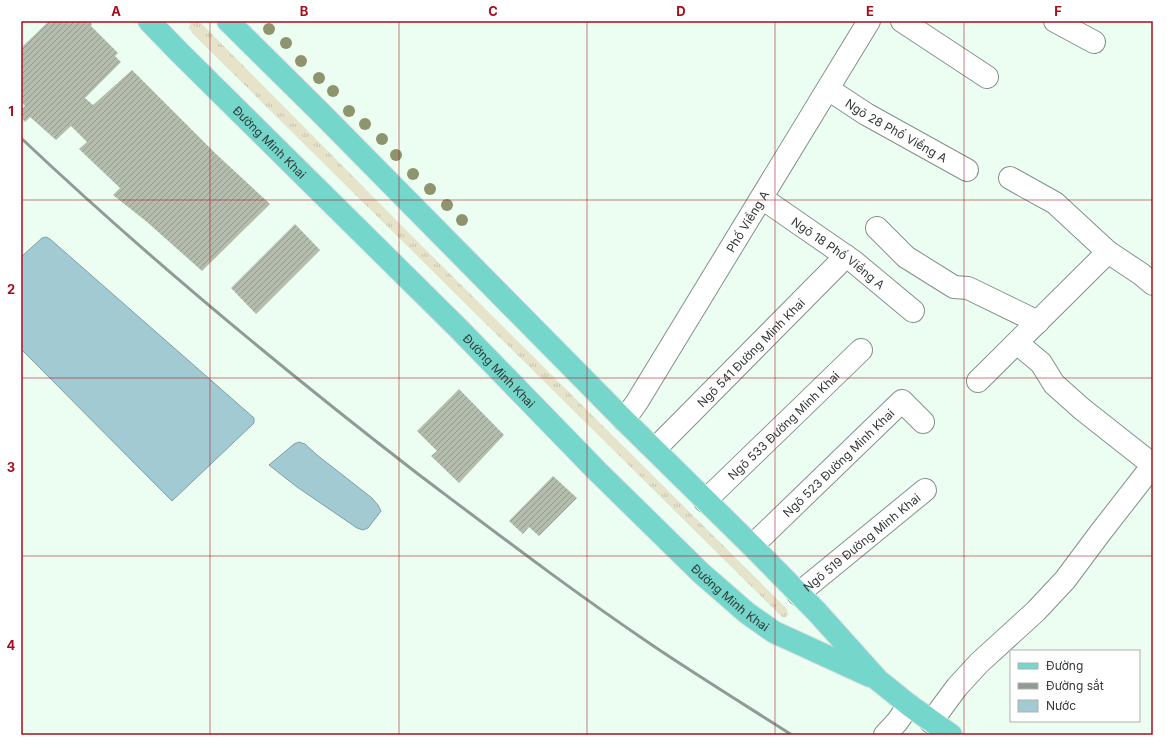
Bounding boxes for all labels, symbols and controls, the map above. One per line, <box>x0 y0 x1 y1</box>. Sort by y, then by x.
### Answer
text: A <box>111 3 121 19</box>
text: B <box>300 3 309 19</box>
text: C <box>488 3 498 19</box>
text: D <box>676 3 686 19</box>
text: E <box>866 3 874 19</box>
text: F <box>1054 3 1062 19</box>
street label: Ngõ 28 Phố Viềng A <box>843 95 950 165</box>
text: 1 <box>8 103 14 119</box>
street label: Đường Minh Khai <box>230 103 310 181</box>
street label: Phố Viềng A <box>723 187 772 255</box>
street label: Ngõ 18 Phố Viềng A <box>789 213 888 292</box>
text: 2 <box>7 281 15 297</box>
street label: Ngõ 541 Đường Minh Khai <box>694 295 808 410</box>
street label: Đường Minh Khai <box>460 331 539 411</box>
street label: Ngõ 533 Đường Minh Khai <box>724 368 842 483</box>
street label: Ngõ 523 Đường Minh Khai <box>779 405 897 520</box>
text: 3 <box>7 459 15 475</box>
street label: Ngõ 519 Đường Minh Khai <box>800 490 923 594</box>
street label: Đường Minh Khai <box>689 561 772 634</box>
text: 4 <box>7 637 16 653</box>
legend <box>1010 650 1140 722</box>
text: Đường <box>1046 658 1083 673</box>
text: Đường sắt <box>1046 678 1104 693</box>
text: Nước <box>1046 698 1076 713</box>

